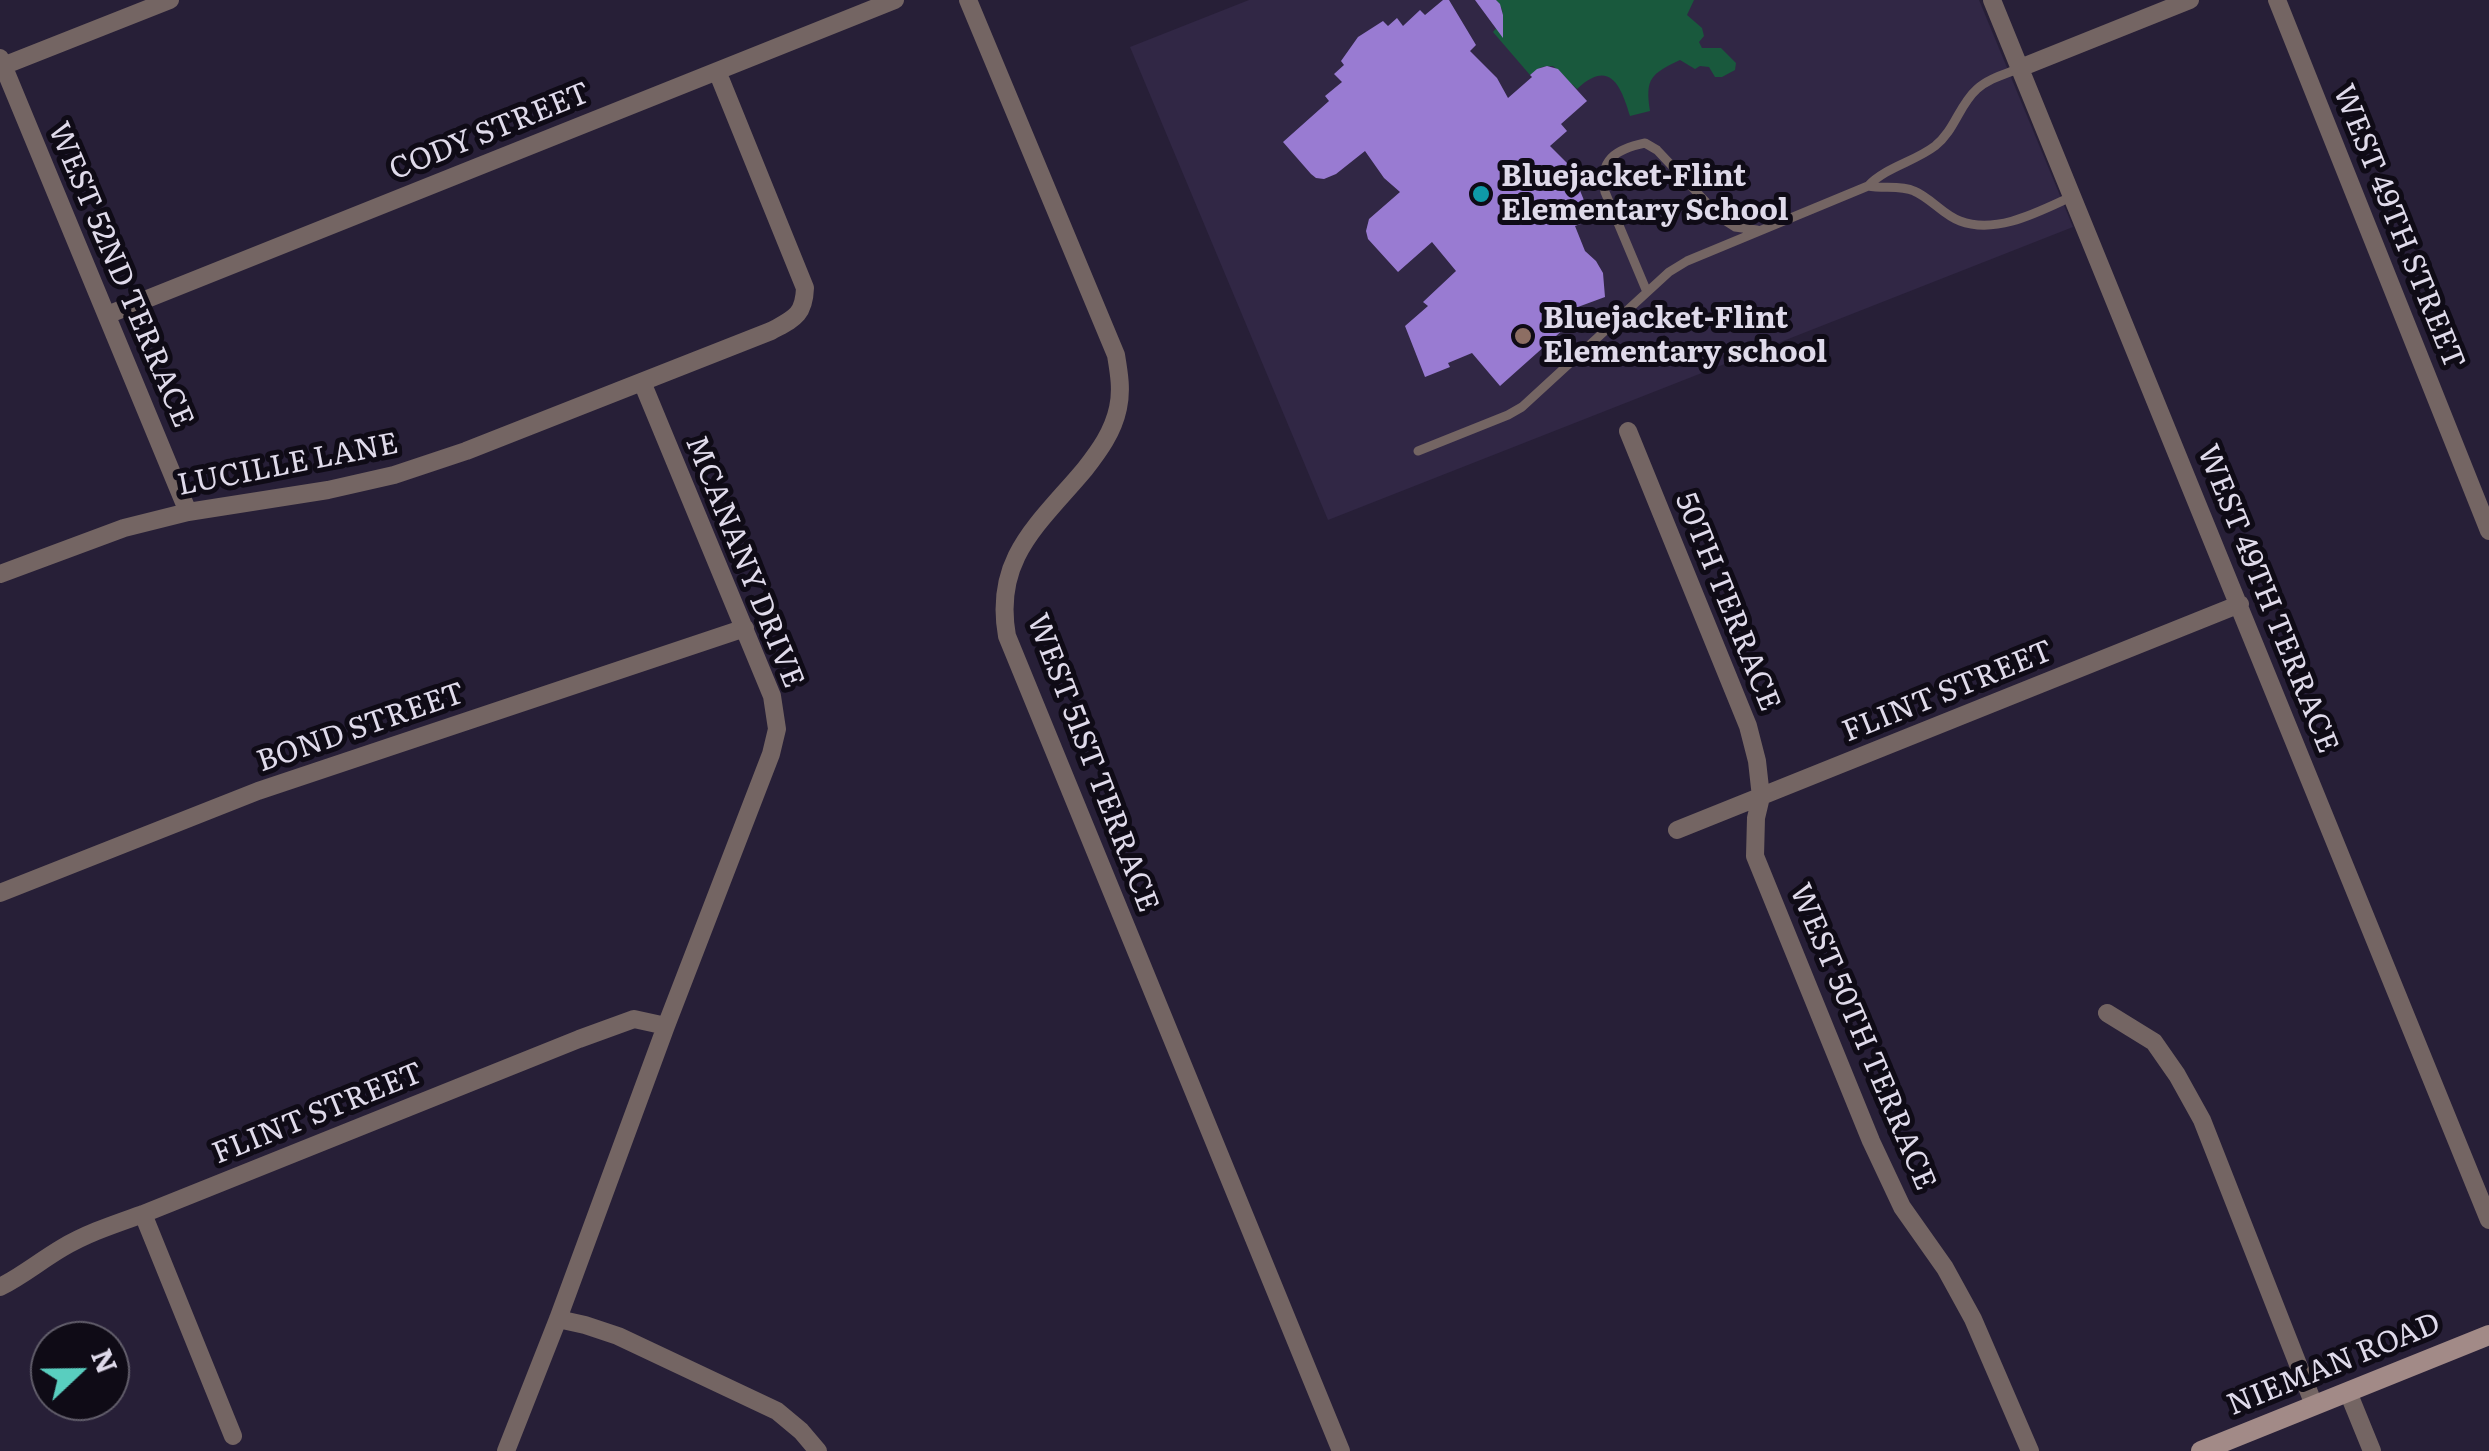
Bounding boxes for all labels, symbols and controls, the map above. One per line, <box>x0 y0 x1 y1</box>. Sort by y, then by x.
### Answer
street label: CODY STREET <box>384 75 596 189</box>
street label: WEST 49TH STREET <box>2324 80 2472 374</box>
street label: WEST 52ND TERRACE <box>39 117 201 433</box>
place label: Bluejacket-Flint Elementary School <box>1501 159 1788 230</box>
marker: Bluejacket-Flint Elementary School <box>1470 183 1492 205</box>
place label: Bluejacket-Flint Elementary school <box>1543 301 1827 372</box>
marker: Bluejacket-Flint Elementary school <box>1512 325 1534 347</box>
street label: LUCILLE LANE <box>175 426 401 504</box>
street label: MCANANY DRIVE <box>677 431 811 693</box>
street label: WEST 49TH TERRACE <box>2189 440 2345 758</box>
street label: 50TH TERRACE <box>1667 488 1787 716</box>
street label: WEST 51ST TERRACE <box>1018 609 1166 917</box>
street label: FLINT STREET <box>1838 633 2058 751</box>
street label: BOND STREET <box>252 676 470 780</box>
street label: WEST 50TH TERRACE <box>1781 878 1943 1196</box>
street label: FLINT STREET <box>208 1055 428 1173</box>
street label: NIEMAN ROAD <box>2222 1306 2446 1424</box>
north arrow <box>30 1321 130 1421</box>
text: N <box>82 1342 130 1379</box>

